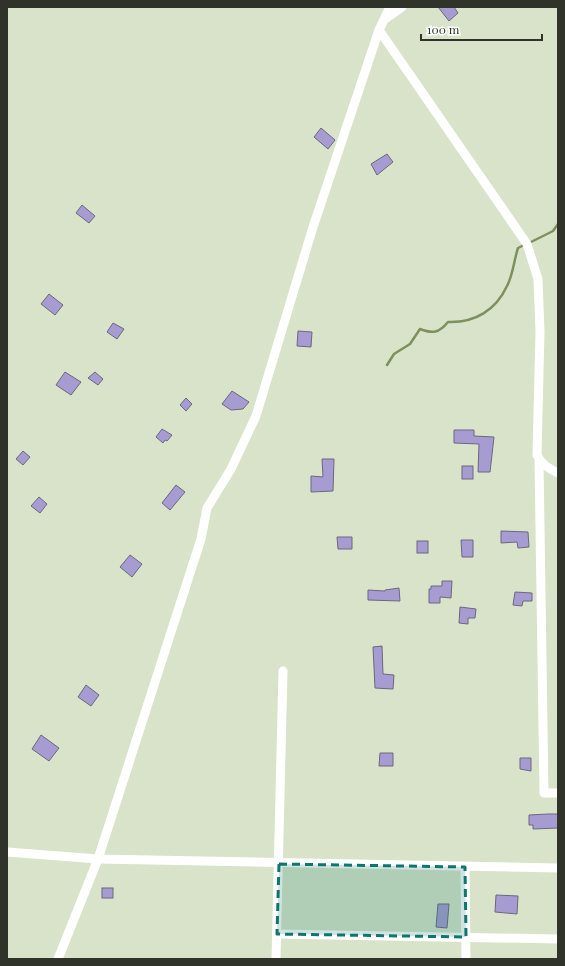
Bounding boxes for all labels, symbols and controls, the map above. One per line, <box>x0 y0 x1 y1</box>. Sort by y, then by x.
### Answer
scale bar <box>421 16 542 42</box>
text: 100 m <box>427 21 460 37</box>

